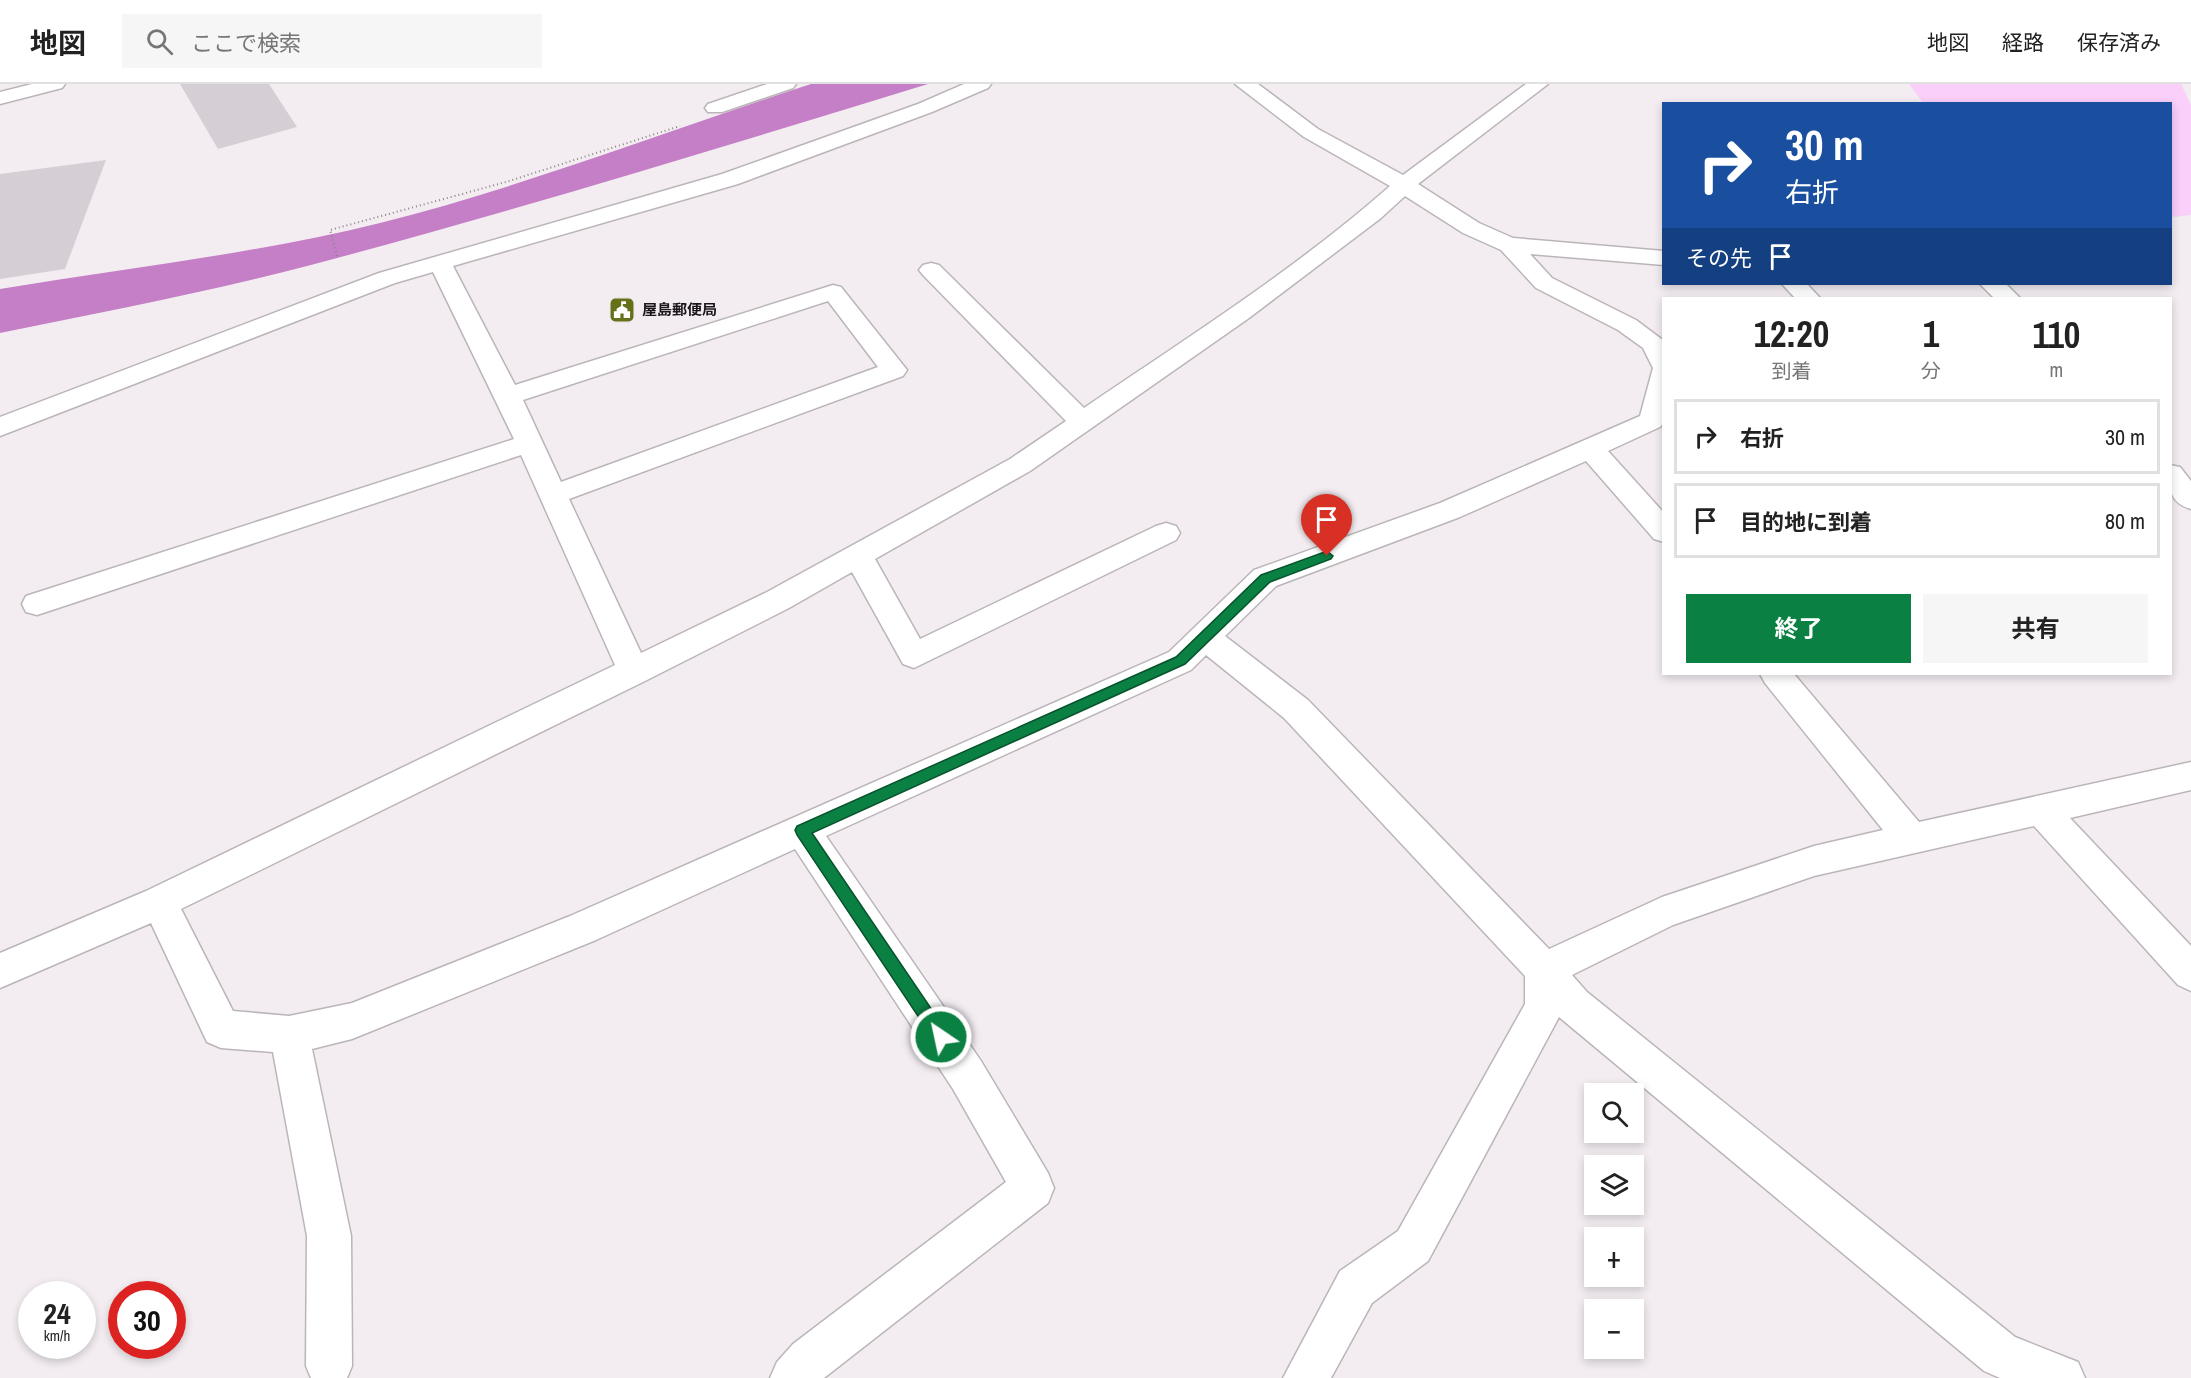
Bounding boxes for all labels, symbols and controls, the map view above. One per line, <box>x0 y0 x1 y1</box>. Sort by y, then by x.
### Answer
search box <box>122 14 542 68</box>
text: 地図 <box>30 24 86 62</box>
icon: search <box>143 25 176 58</box>
text: ここで検索 <box>191 28 301 58</box>
text: 地図 <box>1927 28 1969 57</box>
text: 経路 <box>2002 28 2044 57</box>
text: 保存済み <box>2077 28 2161 57</box>
text: 30 m <box>1785 117 1864 173</box>
icon: right <box>1686 126 1764 204</box>
text: 右折 <box>1785 174 1839 210</box>
icon: arrive <box>1764 240 1797 273</box>
text: その先 <box>1686 243 1752 273</box>
public building icon: 屋島郵便局 <box>607 295 637 325</box>
place label: 屋島郵便局 <box>642 299 717 320</box>
text: 12:20 <box>1754 310 1829 358</box>
text: 1 <box>1923 310 1939 358</box>
text: 110 <box>2033 311 2080 359</box>
text: m <box>2050 356 2063 383</box>
text: 到着 <box>1771 357 1811 384</box>
text: 分 <box>1921 357 1941 384</box>
icon: right <box>1689 420 1722 453</box>
text: 30 m <box>2105 422 2145 452</box>
text: 右折 <box>1740 423 1784 453</box>
pin <box>1301 494 1352 556</box>
icon: arrive <box>1310 503 1343 536</box>
icon: arrive <box>1689 504 1722 537</box>
text: 80 m <box>2105 506 2145 536</box>
text: 目的地に到着 <box>1740 507 1872 537</box>
button: 終了 <box>1686 594 1911 663</box>
button: 共有 <box>1923 594 2148 663</box>
position arrow <box>909 1005 973 1069</box>
map controls <box>1584 1083 1644 1359</box>
button: search <box>1584 1083 1644 1143</box>
button: layers <box>1584 1155 1644 1215</box>
button: + <box>1584 1227 1644 1287</box>
speed limit sign: 30 <box>108 1281 186 1359</box>
text: 24 <box>43 1293 71 1333</box>
button: − <box>1584 1299 1644 1359</box>
text: km/h <box>44 1325 70 1346</box>

